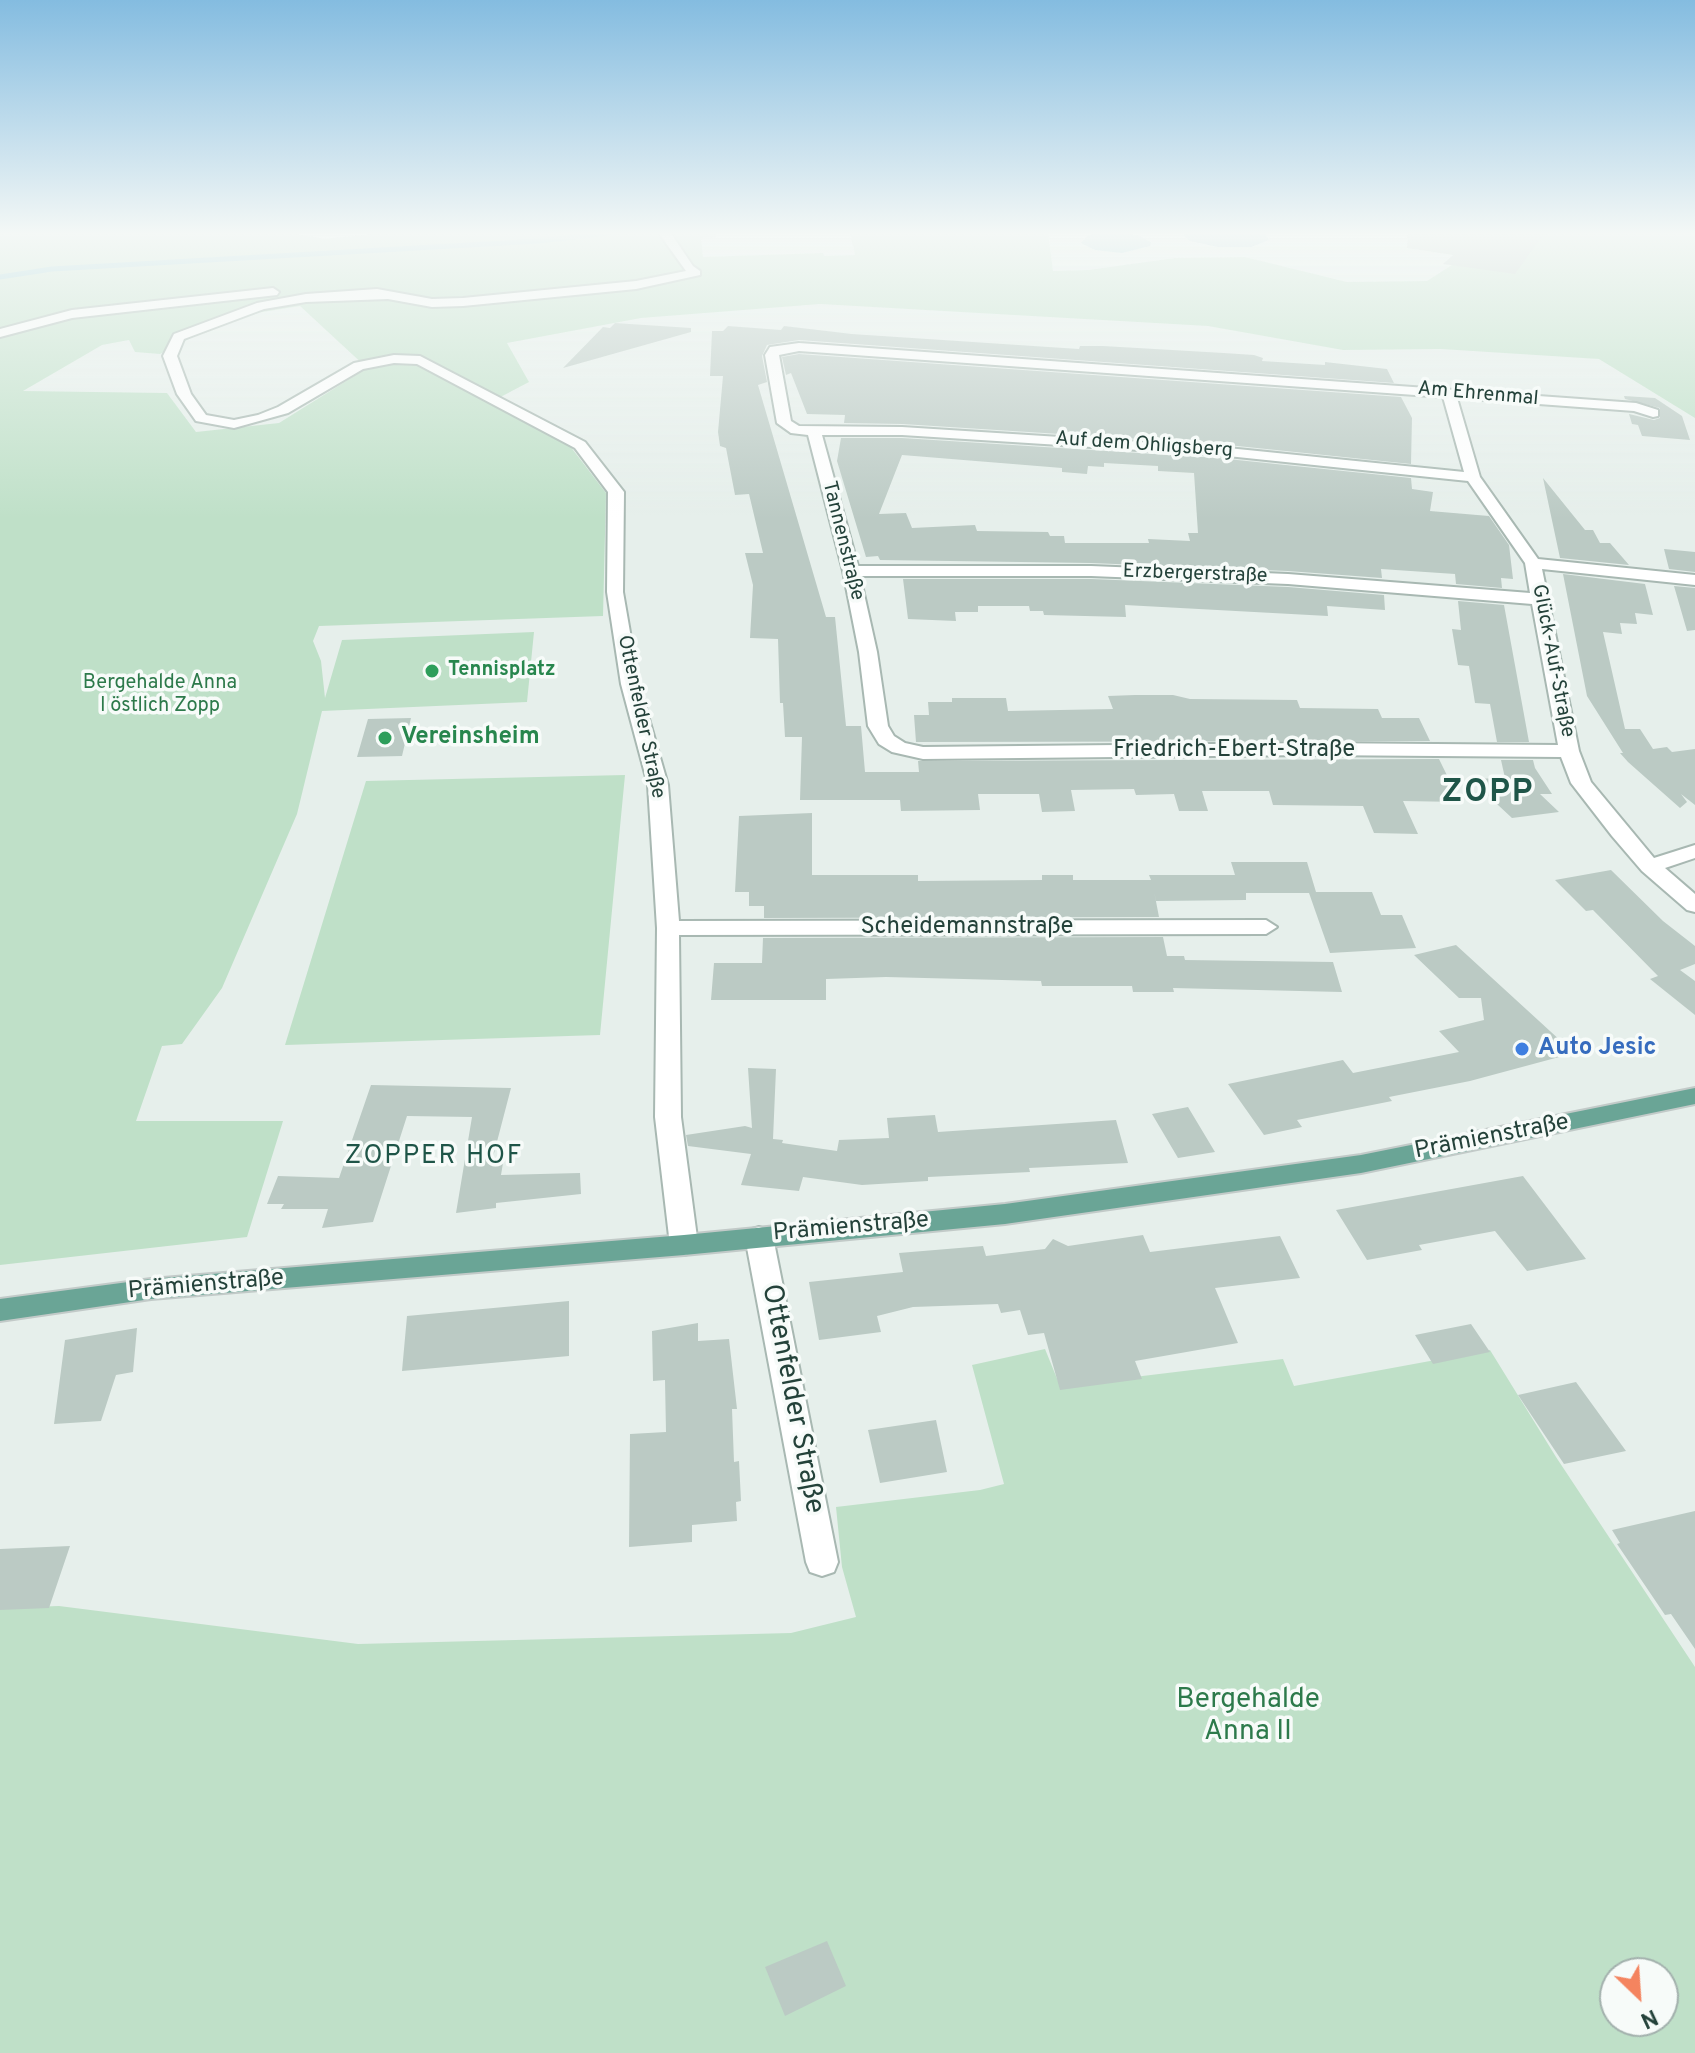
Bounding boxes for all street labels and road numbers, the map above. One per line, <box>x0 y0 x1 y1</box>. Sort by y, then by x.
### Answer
street label: Am Ehrenmal <box>1417 378 1539 412</box>
street label: Auf dem Ohligsberg <box>1054 428 1234 464</box>
street label: Tannenstraße <box>816 479 868 603</box>
street label: Erzbergerstraße <box>1122 560 1268 590</box>
street label: Glück-Auf-Straße <box>1525 582 1579 740</box>
street label: Ottenfelder Straße <box>611 633 669 801</box>
street label: Friedrich-Ebert-Straße <box>1113 737 1355 765</box>
street label: Scheidemannstraße <box>861 914 1073 942</box>
street label: Prämienstraße <box>1412 1109 1572 1167</box>
street label: Prämienstraße <box>772 1207 930 1249</box>
street label: Prämienstraße <box>127 1265 285 1307</box>
street label: Ottenfelder Straße <box>752 1281 830 1517</box>

